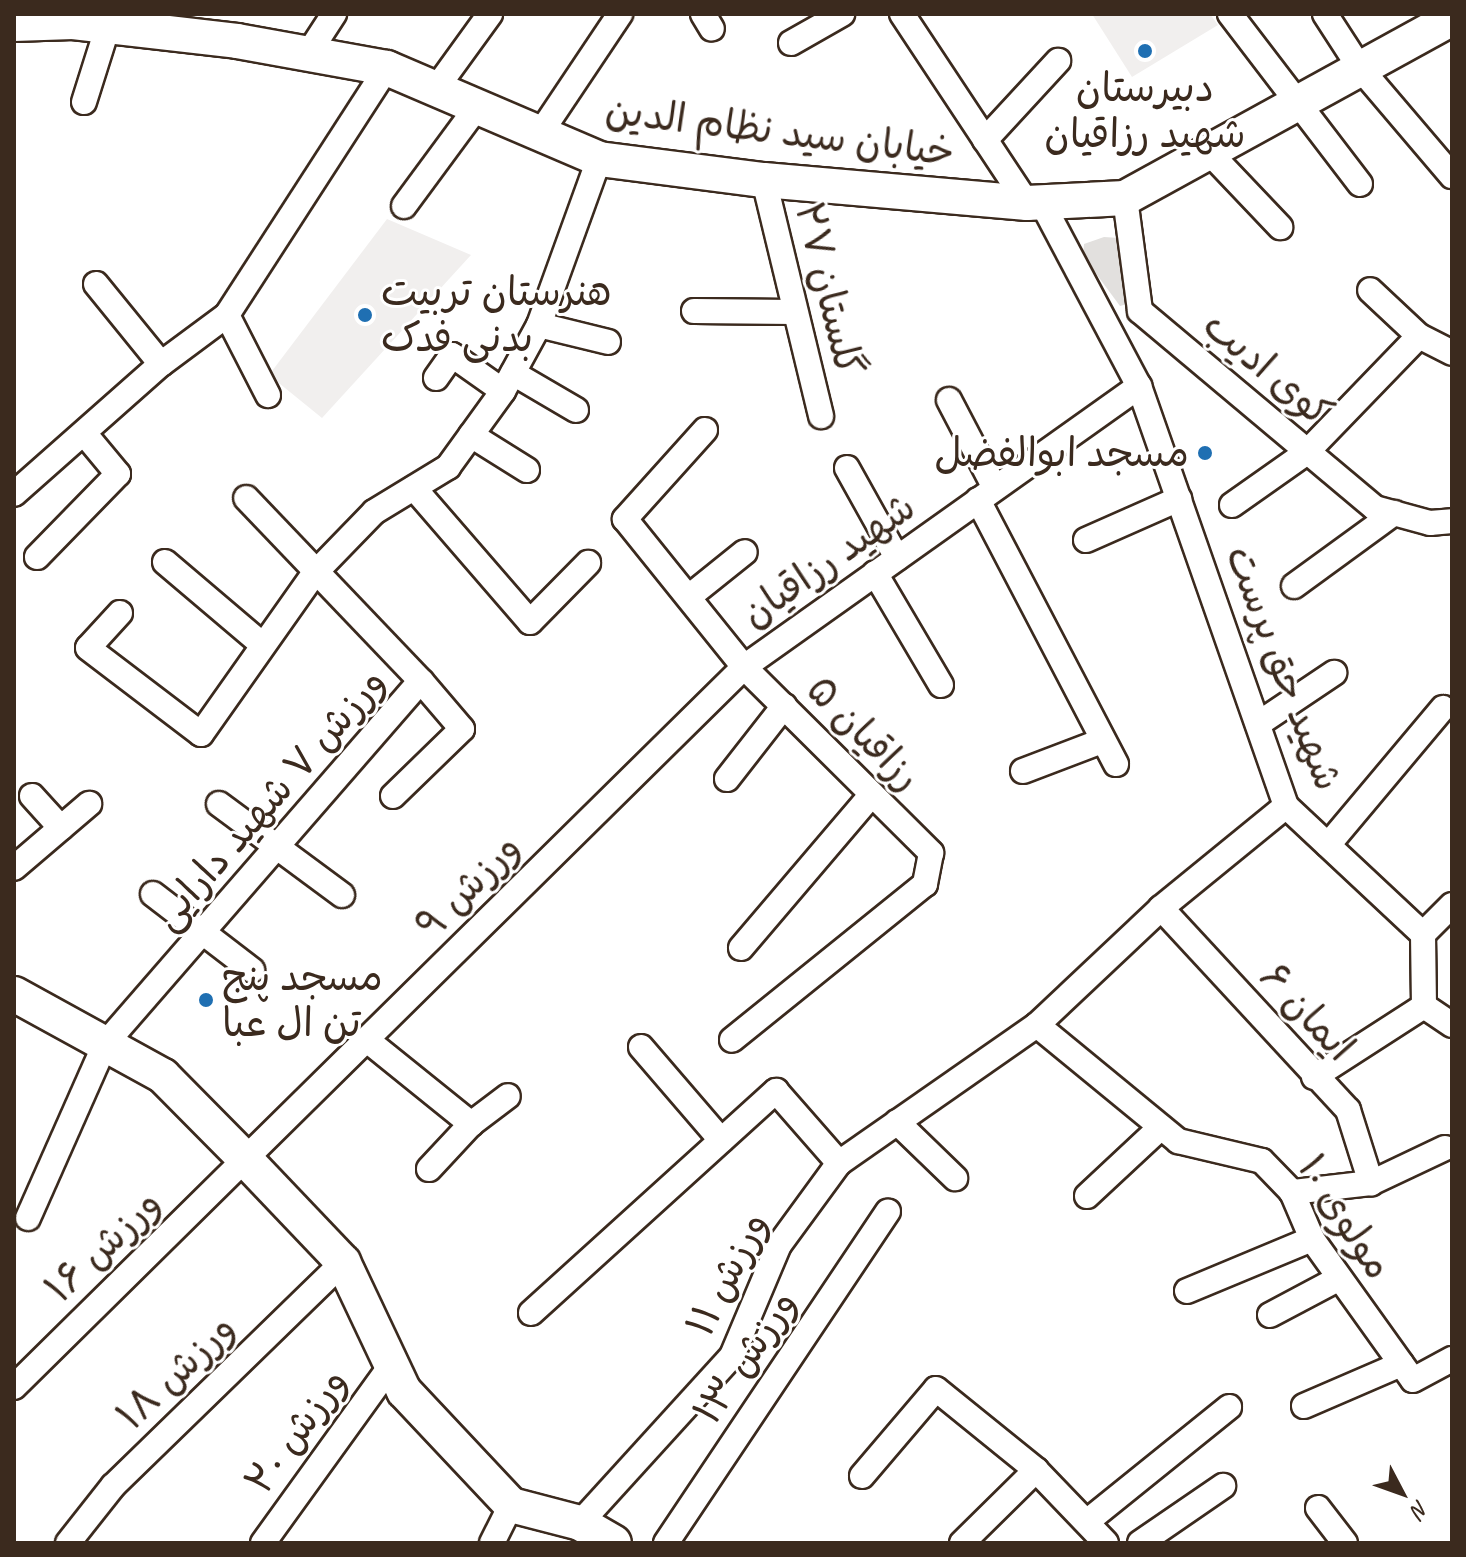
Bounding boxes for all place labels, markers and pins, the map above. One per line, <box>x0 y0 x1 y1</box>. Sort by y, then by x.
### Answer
marker: دبیرستان شهید رزاقیان <box>1136 42 1154 60</box>
place label: دبیرستان شهید رزاقیان <box>1044 64 1246 158</box>
place label: هنرستان تربیت بدنی فدک <box>381 268 612 362</box>
marker: هنرستان تربیت بدنی فدک <box>356 306 374 324</box>
place label: مسجد ابوالفضل <box>934 429 1189 477</box>
marker: مسجد ابوالفضل <box>1196 444 1214 462</box>
place label: مسجد پنج تن ال عبا <box>222 953 383 1047</box>
marker: مسجد پنج تن ال عبا <box>197 991 215 1009</box>

